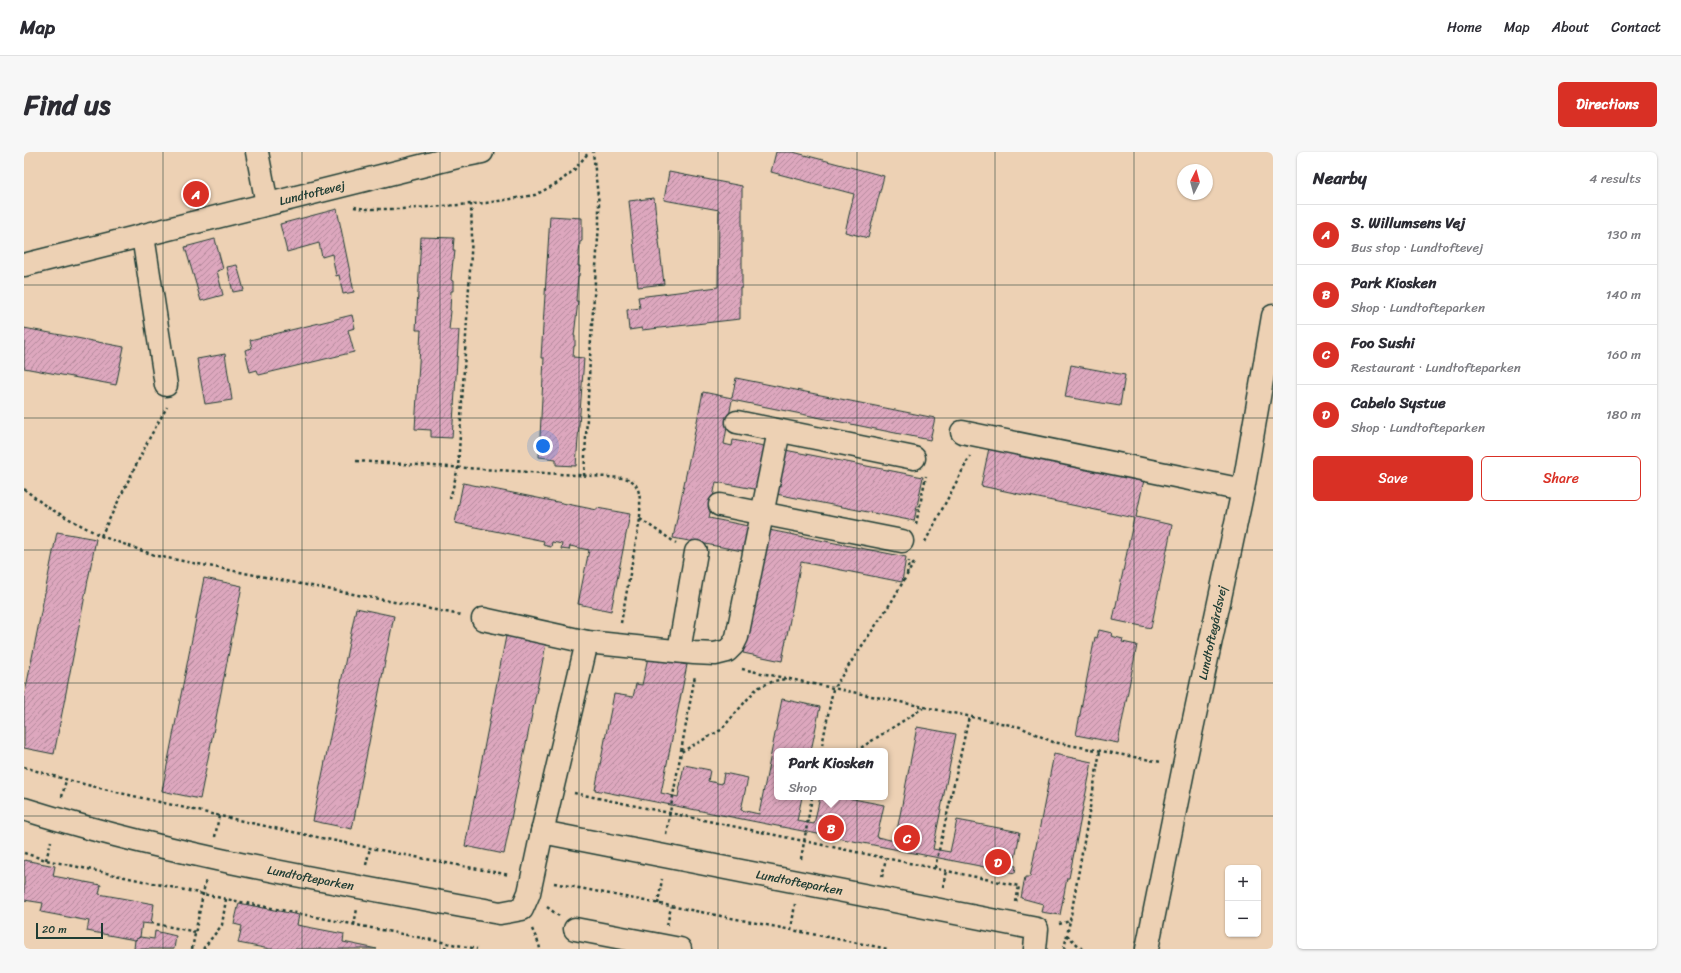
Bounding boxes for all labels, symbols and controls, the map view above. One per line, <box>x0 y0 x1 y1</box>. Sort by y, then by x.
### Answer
text: Map <box>20 11 55 44</box>
text: Home <box>1447 15 1482 40</box>
text: Map <box>1504 15 1530 40</box>
text: About <box>1552 15 1589 40</box>
text: Contact <box>1611 15 1661 40</box>
text: Find us <box>24 80 111 129</box>
button: Directions <box>1558 82 1657 127</box>
text: Nearby <box>1313 163 1367 193</box>
north arrow <box>1177 164 1213 200</box>
text: 4 results <box>1589 167 1641 190</box>
street label: Lundtoftevej <box>277 174 348 212</box>
pin: A <box>183 179 209 209</box>
text: S. Willumsens Vej <box>1351 210 1465 236</box>
text: A <box>1322 223 1330 246</box>
text: 130 m <box>1607 223 1641 246</box>
text: Bus stop · Lundtoftevej <box>1351 236 1483 259</box>
text: Park Kiosken <box>1351 270 1436 296</box>
text: B <box>1322 283 1330 306</box>
text: 140 m <box>1606 283 1641 306</box>
text: Shop · Lundtofteparken <box>1351 296 1485 319</box>
text: Foo Sushi <box>1351 330 1415 356</box>
text: C <box>1322 343 1330 366</box>
text: 160 m <box>1606 343 1641 366</box>
text: Restaurant · Lundtofteparken <box>1351 356 1521 379</box>
text: Cabelo Systue <box>1351 390 1446 416</box>
text: D <box>1322 403 1330 426</box>
text: 180 m <box>1606 403 1641 426</box>
text: Shop · Lundtofteparken <box>1351 416 1485 439</box>
your location <box>533 436 553 456</box>
button: Save <box>1313 456 1473 501</box>
button: Share <box>1481 456 1641 501</box>
street label: Lundtoftegårdsvej <box>1192 583 1233 682</box>
popup <box>774 748 888 800</box>
text: Park Kiosken <box>788 750 874 776</box>
text: Shop <box>788 776 817 799</box>
pin: B <box>818 813 844 843</box>
pin: C <box>894 823 920 853</box>
pin: D <box>985 847 1011 877</box>
street label: Lundtofteparken <box>265 859 356 897</box>
street label: Lundtofteparken <box>754 863 845 902</box>
map controls <box>1225 865 1261 937</box>
button: + <box>1225 865 1261 901</box>
button: − <box>1225 901 1261 937</box>
text: 20 m <box>42 920 67 939</box>
scale bar <box>36 921 103 940</box>

